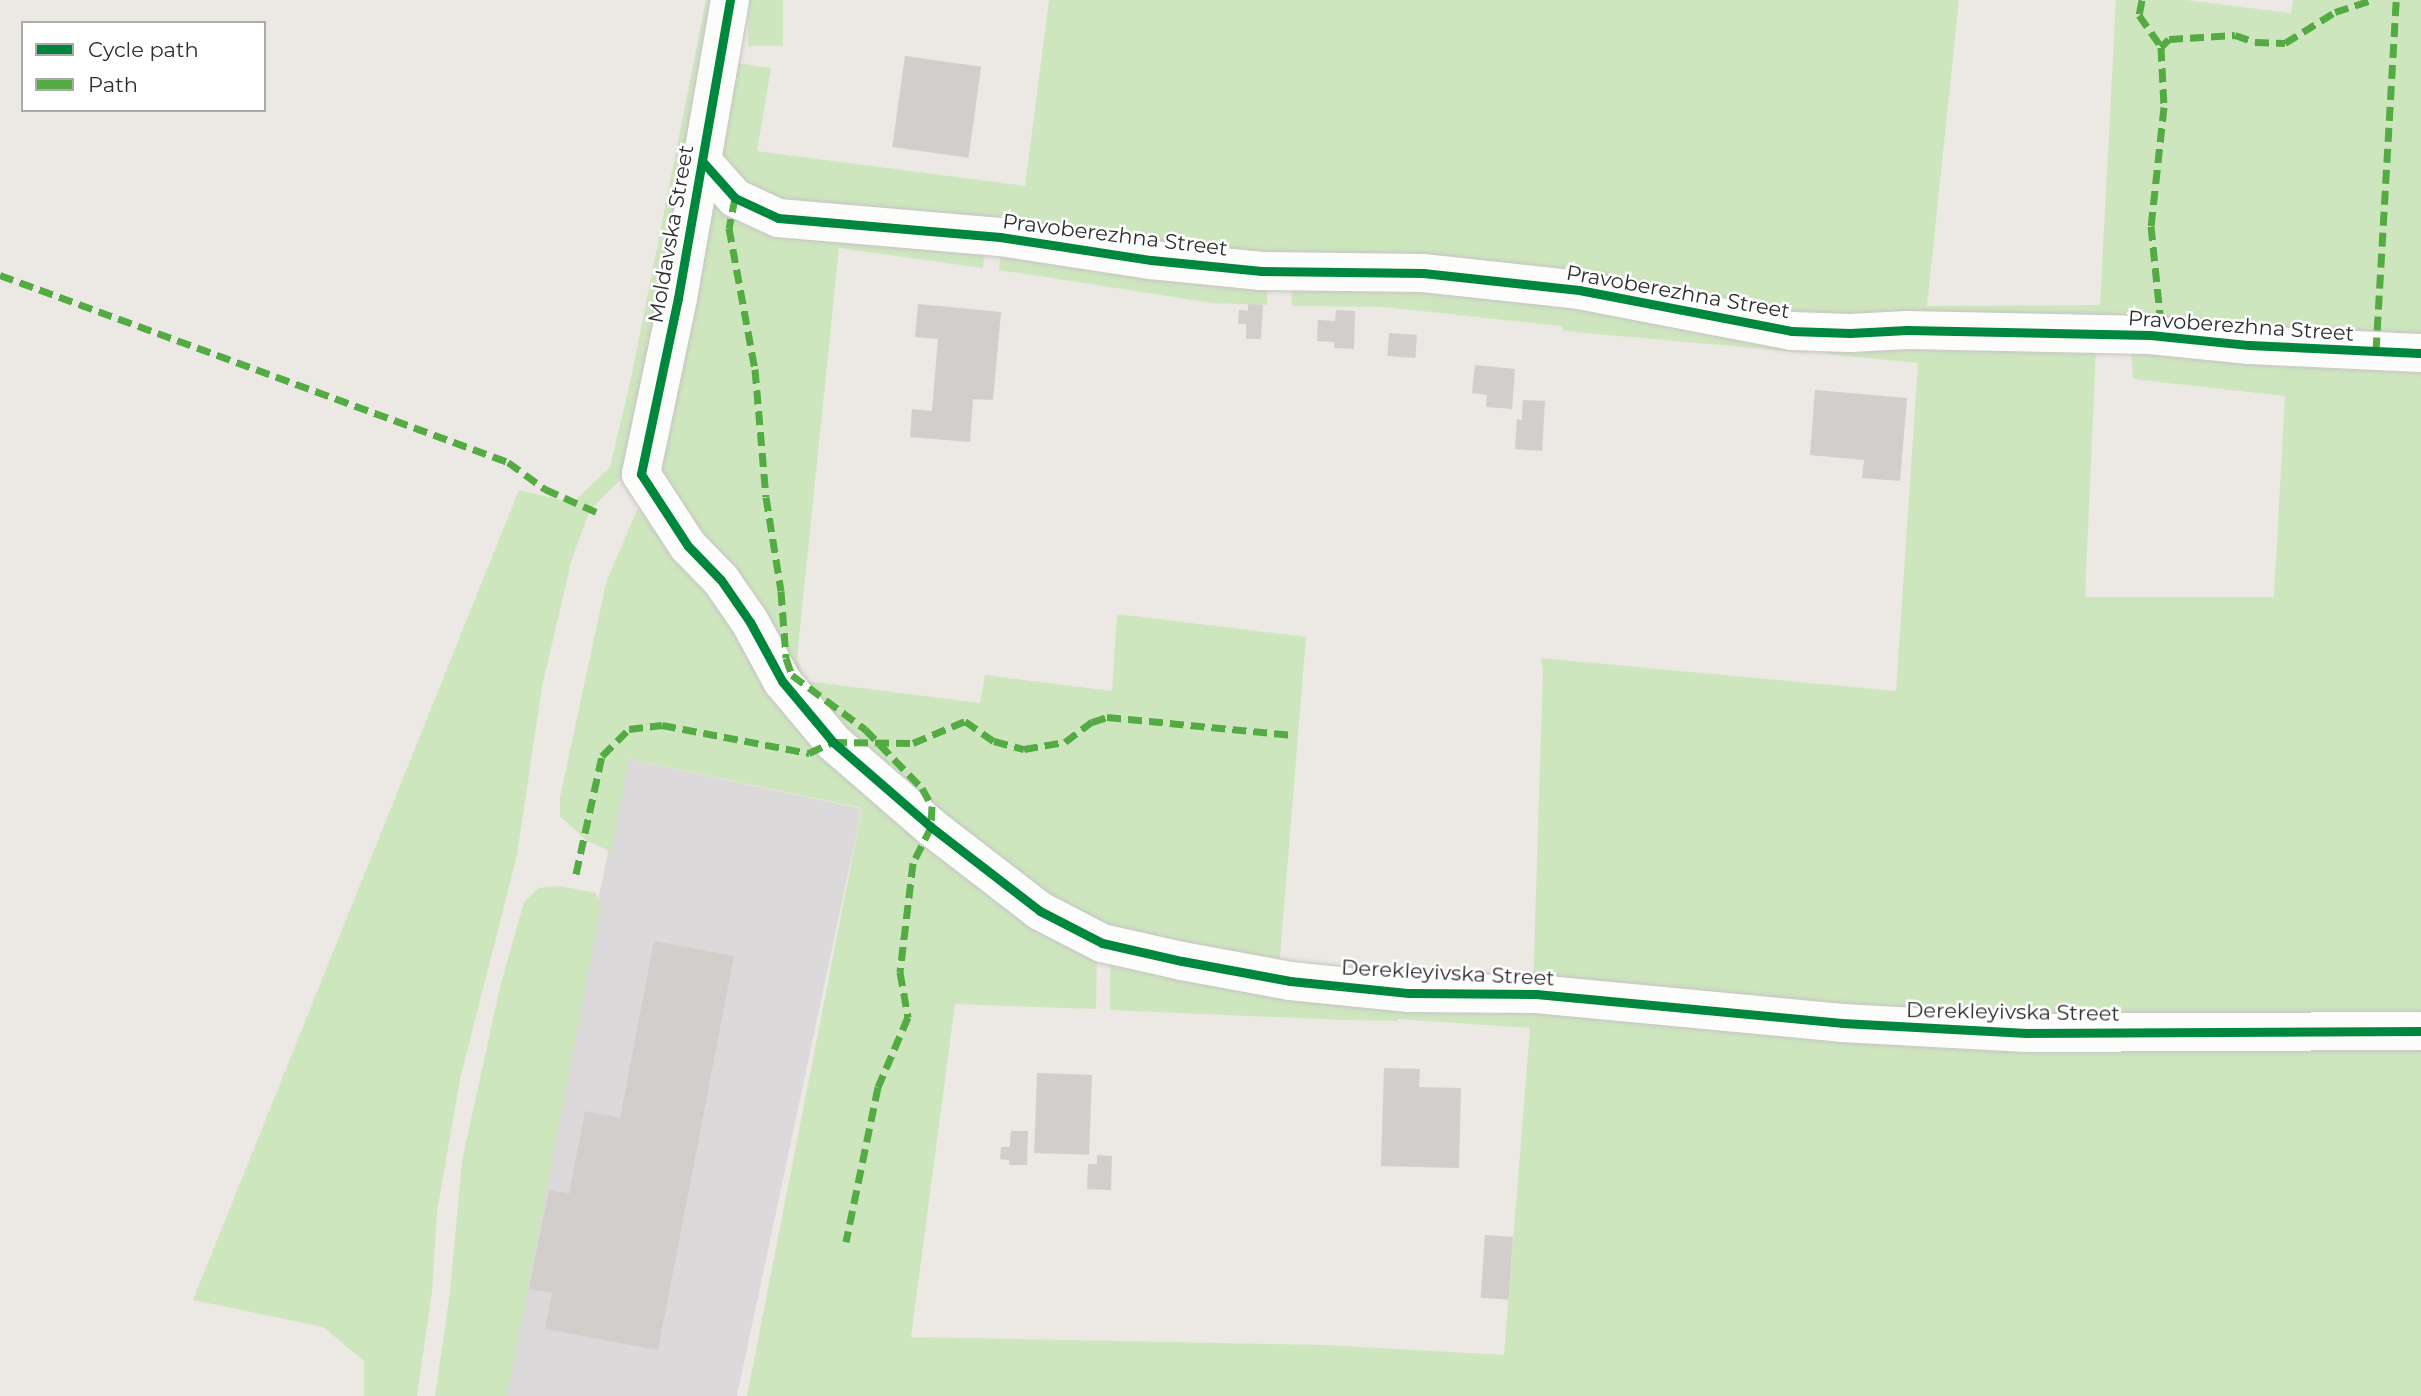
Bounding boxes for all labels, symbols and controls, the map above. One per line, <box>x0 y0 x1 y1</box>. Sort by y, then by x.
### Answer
legend <box>21 21 266 112</box>
text: Cycle path <box>88 37 199 62</box>
text: Path <box>88 72 138 97</box>
street label: Moldavska Street <box>643 143 699 325</box>
street label: Pravoberezhna Street <box>1001 209 1229 261</box>
street label: Pravoberezhna Street <box>1564 260 1792 324</box>
street label: Pravoberezhna Street <box>2127 306 2355 346</box>
street label: Derekleyivska Street <box>1341 955 1555 991</box>
street label: Derekleyivska Street <box>1906 998 2120 1026</box>

